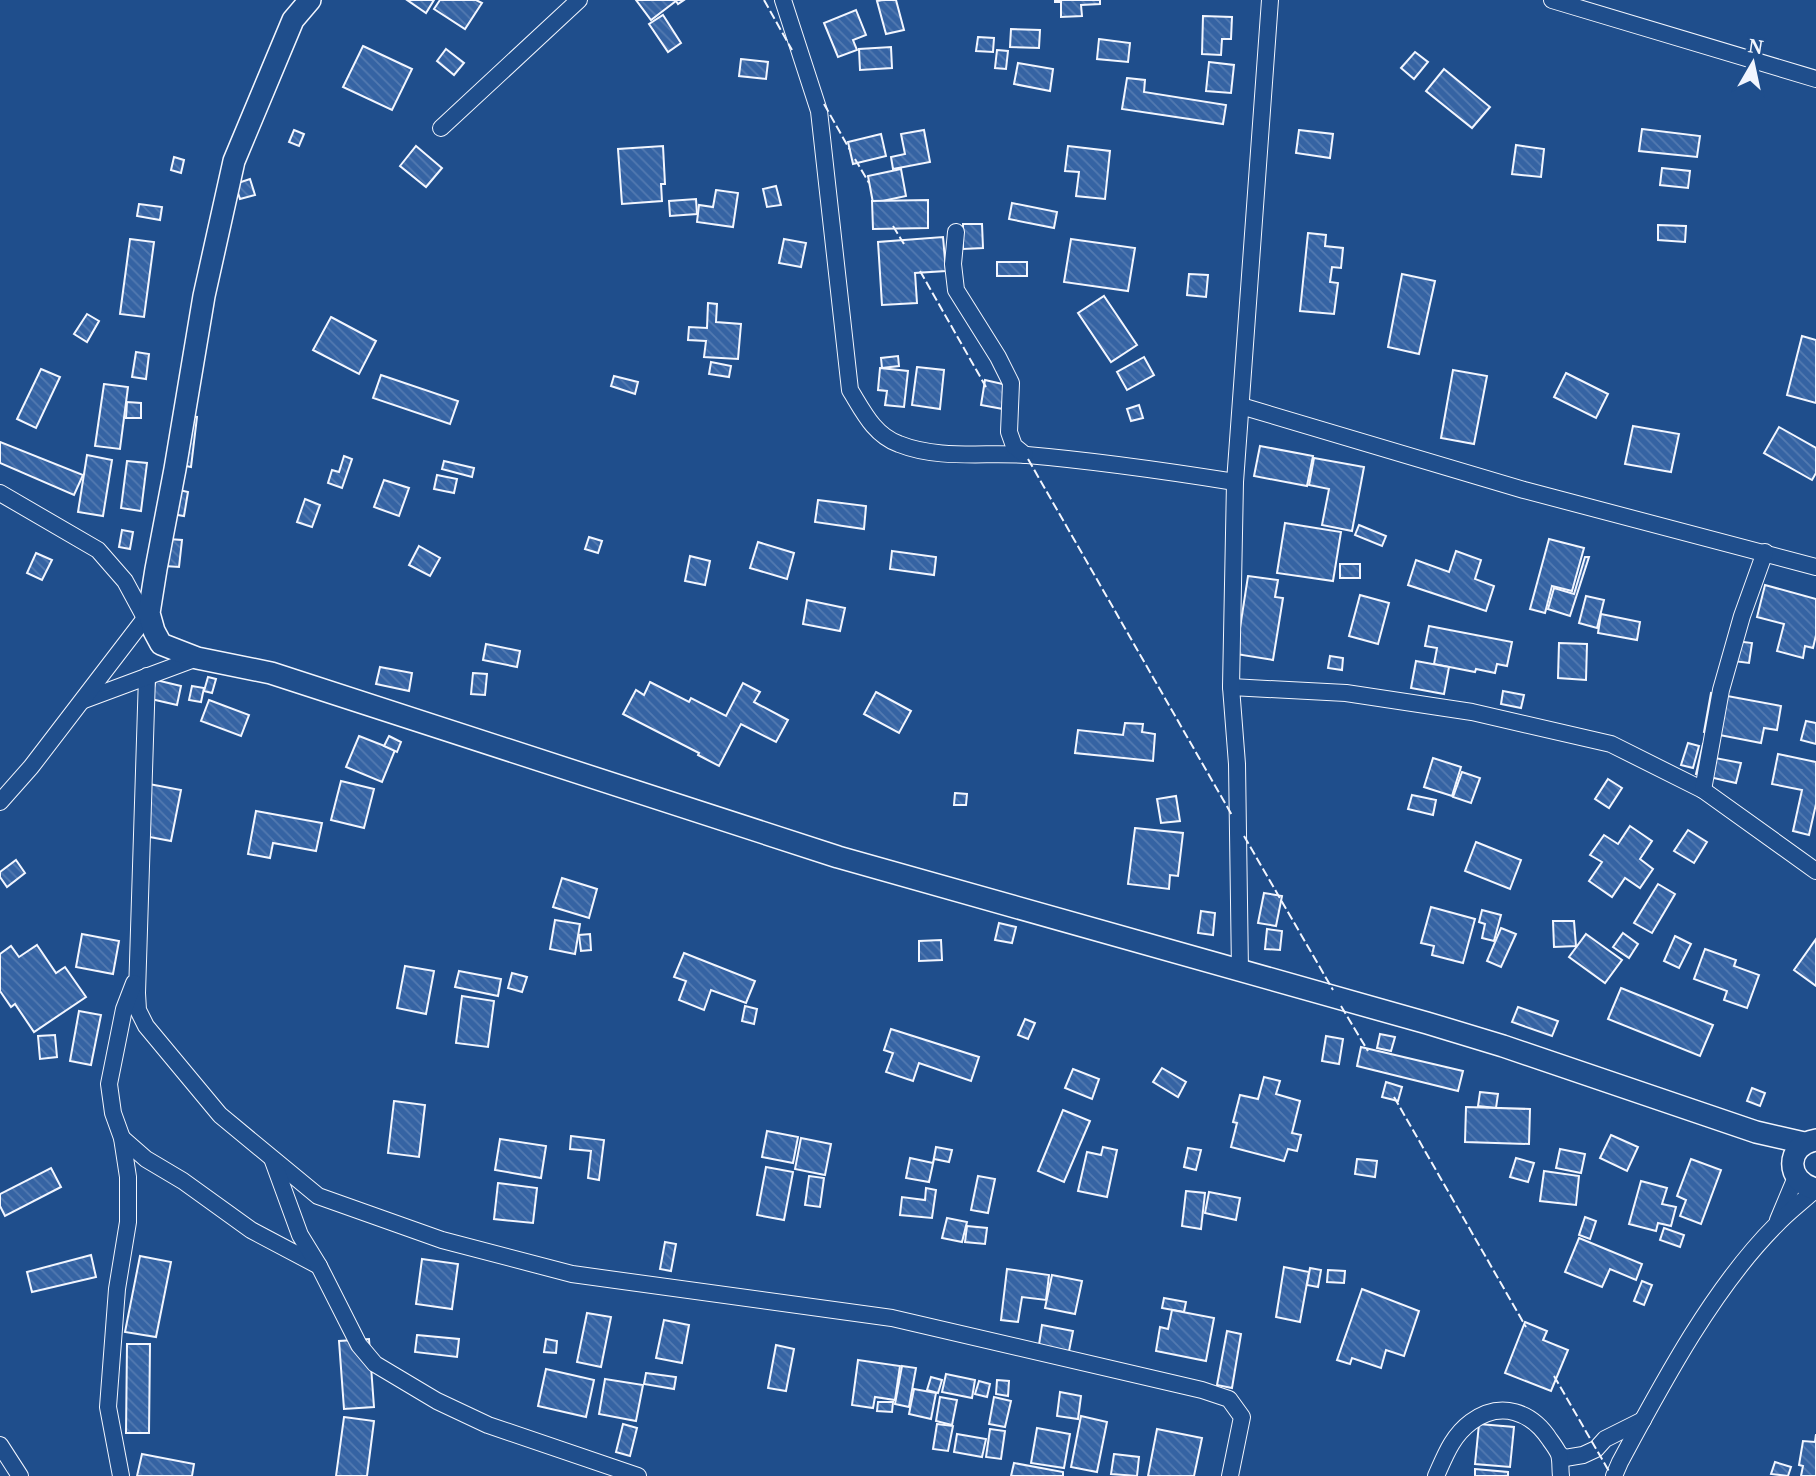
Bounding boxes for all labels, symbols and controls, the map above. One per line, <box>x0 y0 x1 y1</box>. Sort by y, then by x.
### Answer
north arrow <box>1718 28 1788 98</box>
text: N <box>1746 32 1765 60</box>

